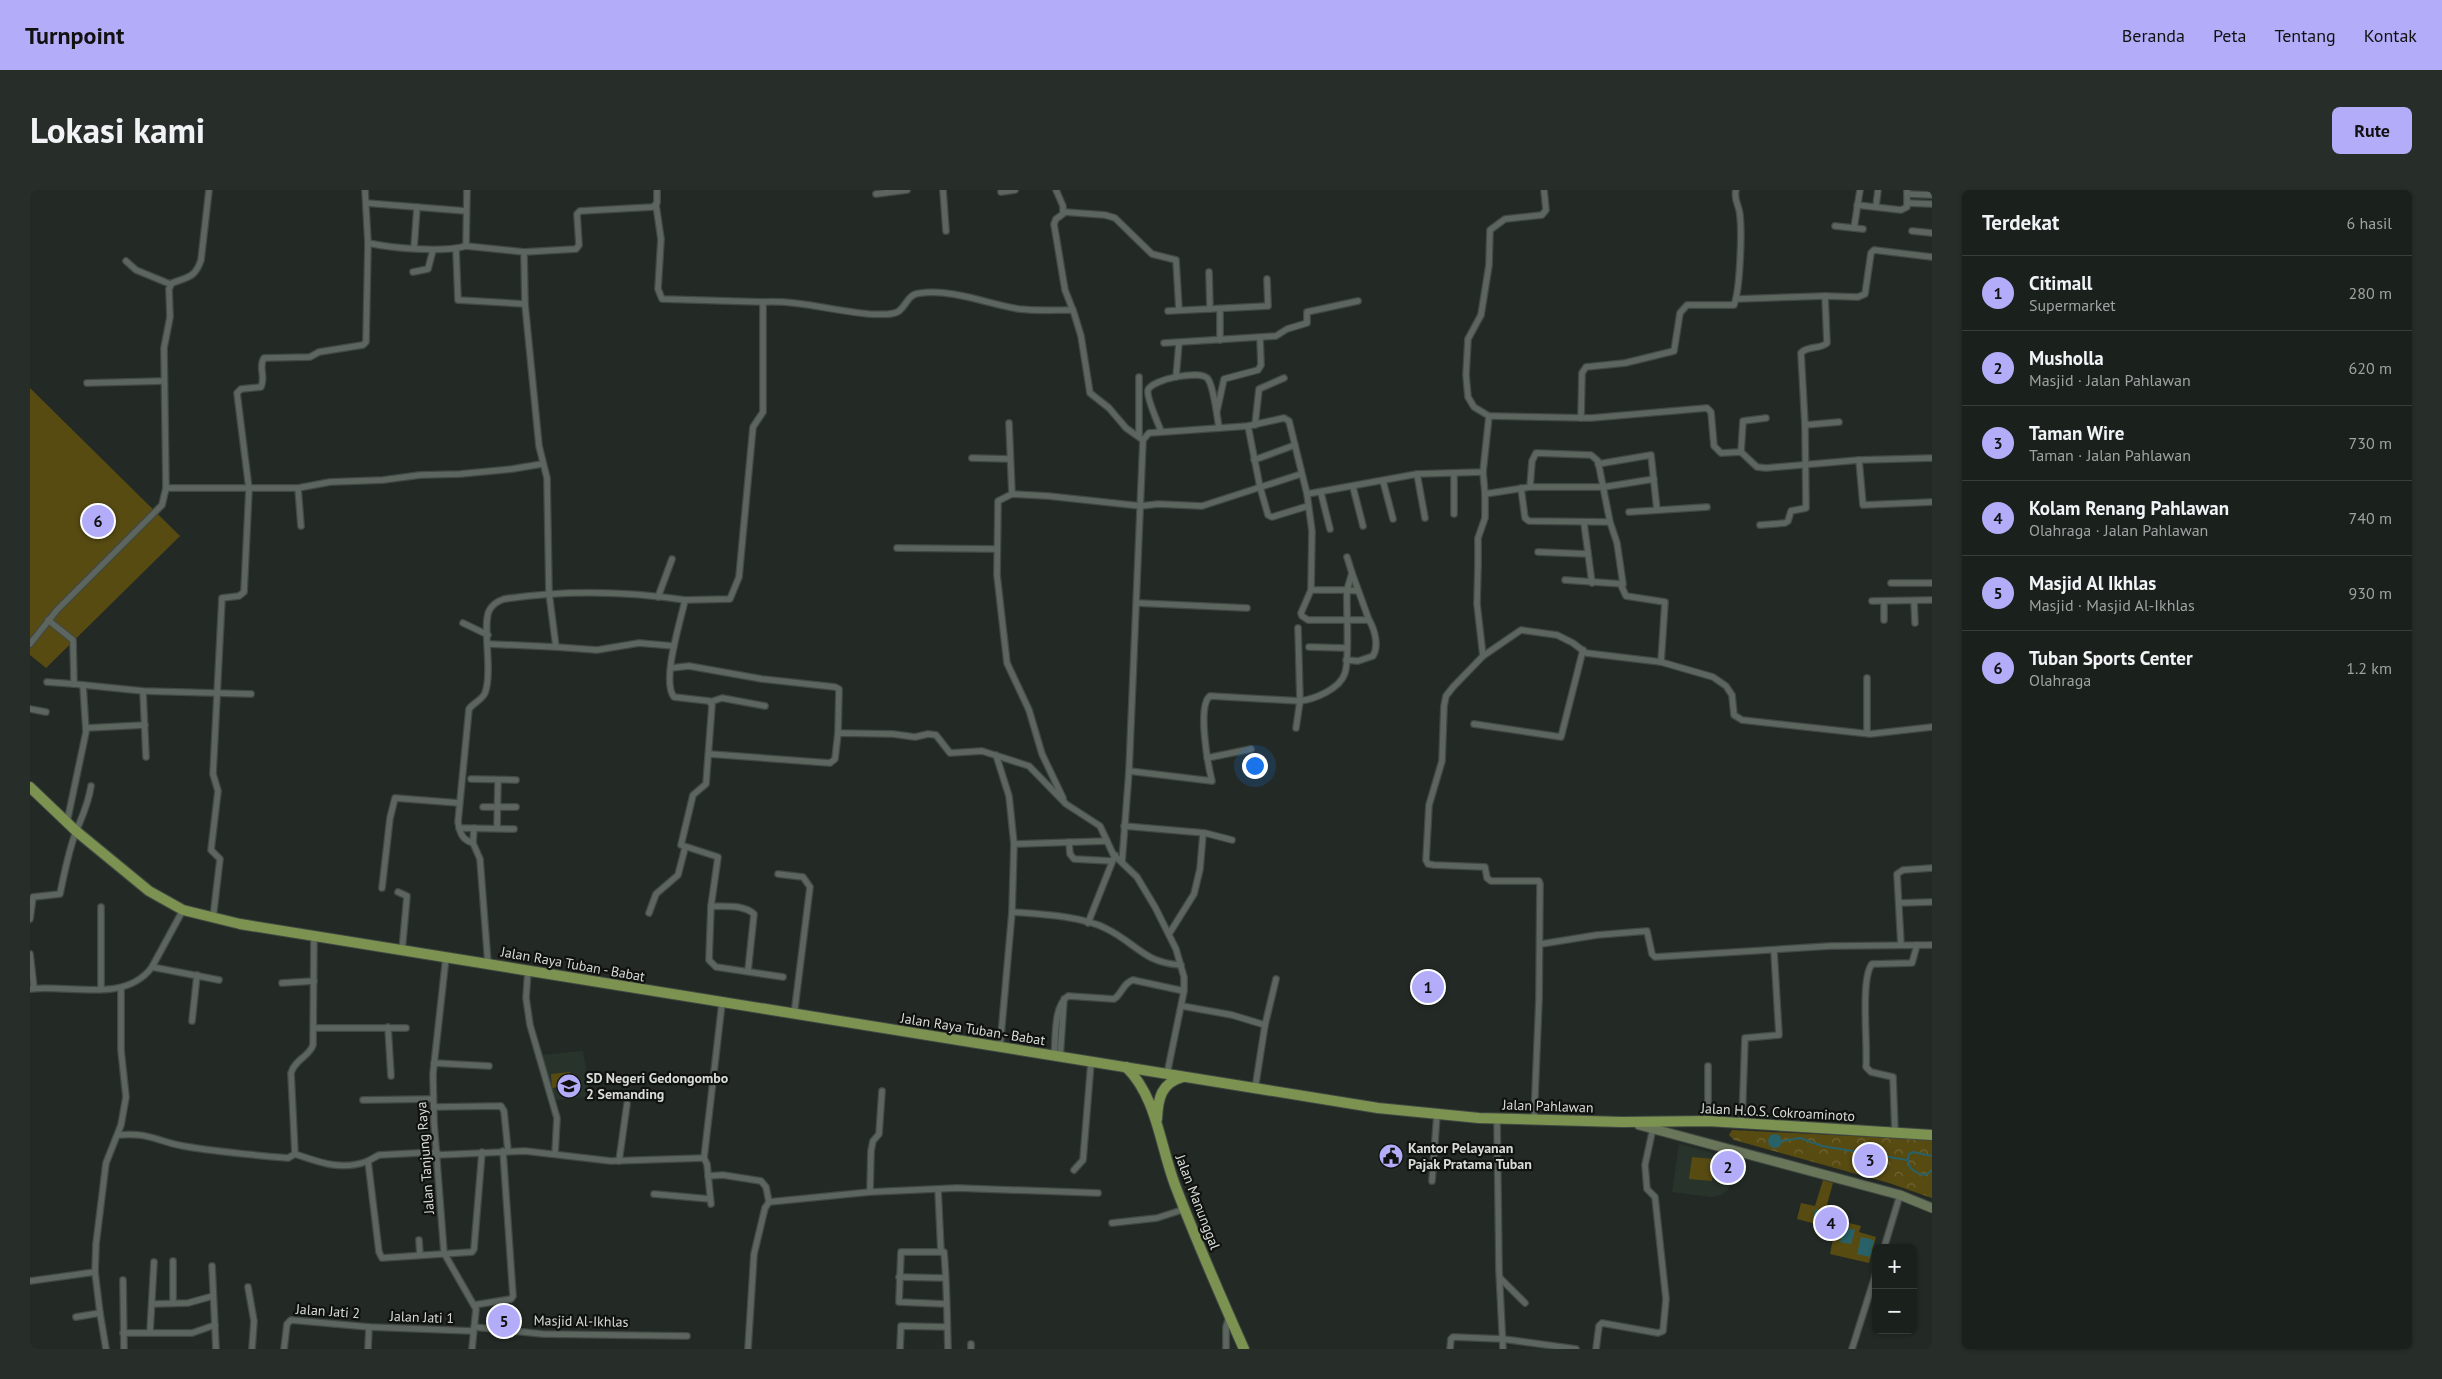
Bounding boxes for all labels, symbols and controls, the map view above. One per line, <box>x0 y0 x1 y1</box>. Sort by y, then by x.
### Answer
text: Turnpoint <box>25 20 124 51</box>
text: Beranda <box>2122 24 2185 47</box>
text: Peta <box>2213 24 2247 47</box>
text: Tentang <box>2275 24 2336 47</box>
text: Kontak <box>2364 24 2417 47</box>
text: Lokasi kami <box>30 107 205 153</box>
button: Rute <box>2332 107 2412 154</box>
text: Terdekat <box>1982 209 2059 236</box>
text: 6 hasil <box>2347 213 2392 233</box>
text: Citimall <box>2029 271 2092 295</box>
text: 1 <box>1993 283 2003 303</box>
text: 280 m <box>2349 283 2392 303</box>
text: Supermarket <box>2029 295 2116 315</box>
text: Musholla <box>2029 346 2104 370</box>
text: 2 <box>1993 358 2003 378</box>
text: 620 m <box>2349 358 2392 378</box>
text: Masjid · Jalan Pahlawan <box>2029 370 2191 390</box>
text: Taman Wire <box>2029 421 2124 445</box>
text: 3 <box>1993 433 2003 453</box>
text: 730 m <box>2349 433 2392 453</box>
text: Taman · Jalan Pahlawan <box>2029 445 2191 465</box>
text: Kolam Renang Pahlawan <box>2029 496 2229 520</box>
pin: 6 <box>82 502 114 540</box>
text: 4 <box>1993 508 2003 528</box>
text: 740 m <box>2349 508 2392 528</box>
text: Olahraga · Jalan Pahlawan <box>2029 520 2208 540</box>
text: Masjid Al Ikhlas <box>2029 571 2156 595</box>
text: 5 <box>1993 583 2003 603</box>
text: 930 m <box>2349 583 2392 603</box>
text: Masjid · Masjid Al-Ikhlas <box>2029 595 2195 615</box>
text: Tuban Sports Center <box>2029 646 2193 670</box>
text: 6 <box>1993 658 2003 678</box>
text: 1.2 km <box>2346 658 2392 678</box>
text: Olahraga <box>2029 670 2091 690</box>
your location <box>1242 753 1268 779</box>
street label: Jalan Raya Tuban - Babat <box>499 942 647 986</box>
pin: 1 <box>1412 968 1444 1006</box>
street label: Jalan Raya Tuban - Babat <box>898 1009 1047 1049</box>
place label: SD Negeri Gedongombo 2 Semanding <box>586 1069 729 1103</box>
school or university icon: SD Negeri Gedongombo 2 Semanding <box>556 1073 582 1099</box>
street label: Jalan Pahlawan <box>1501 1095 1594 1117</box>
street label: Jalan H.O.S. Cokroaminoto <box>1699 1099 1856 1125</box>
street label: Jalan Tanjung Raya <box>412 1101 438 1216</box>
place label: Kantor Pelayanan Pajak Pratama Tuban <box>1408 1139 1532 1173</box>
pin: 3 <box>1854 1141 1886 1179</box>
public building icon: Kantor Pelayanan Pajak Pratama Tuban <box>1378 1143 1404 1169</box>
pin: 2 <box>1712 1148 1744 1186</box>
street label: Jalan Manunggal <box>1171 1151 1224 1252</box>
pin: 4 <box>1815 1204 1847 1242</box>
map controls <box>1872 1244 1917 1334</box>
button: + <box>1872 1244 1917 1289</box>
button: − <box>1872 1289 1917 1334</box>
street label: Jalan Jati 2 <box>294 1300 361 1322</box>
pin: 5 <box>488 1302 520 1340</box>
street label: Jalan Jati 1 <box>389 1307 454 1327</box>
street label: Masjid Al-Ikhlas <box>533 1311 629 1331</box>

